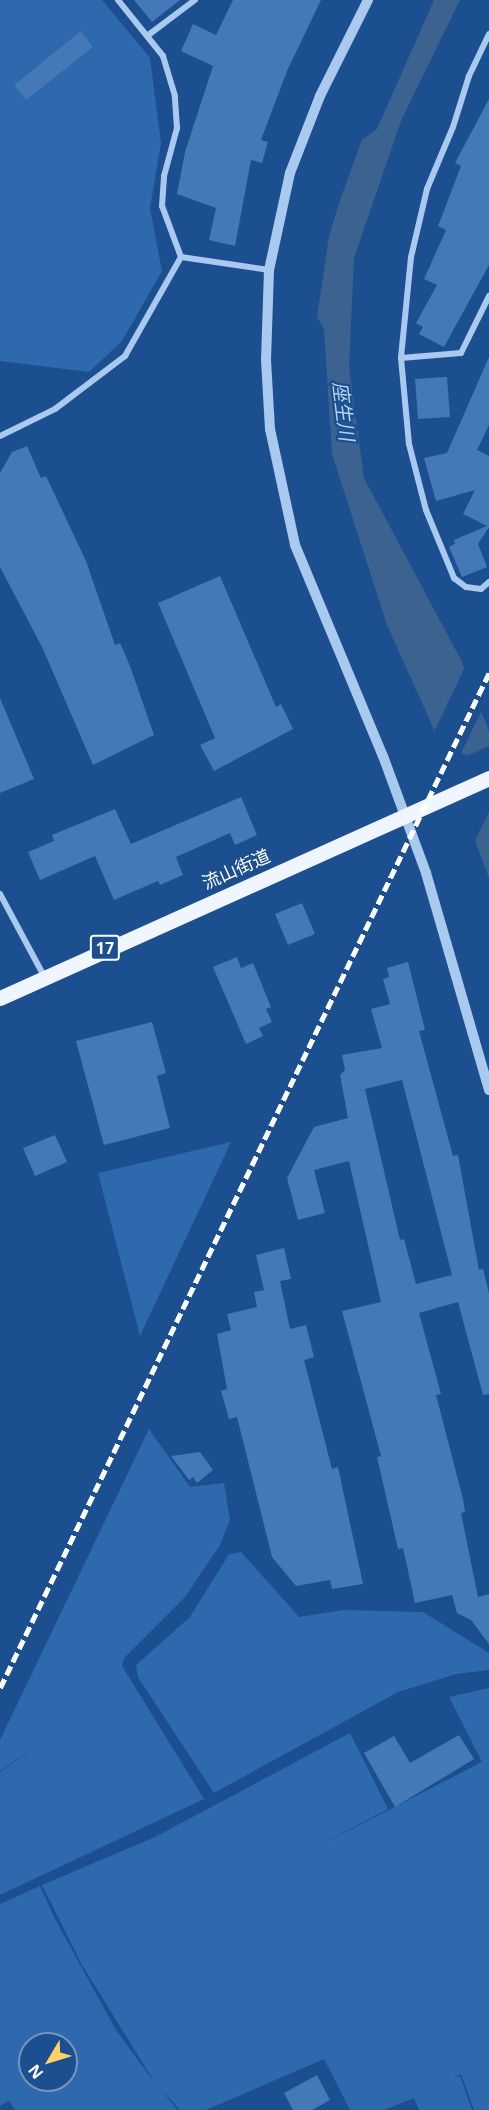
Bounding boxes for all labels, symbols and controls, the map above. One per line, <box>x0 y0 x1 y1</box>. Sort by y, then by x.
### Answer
water label: 座生川 <box>328 380 360 442</box>
street label: 流山街道 <box>199 844 273 894</box>
road number: 17 <box>88 935 122 961</box>
north arrow <box>18 2032 78 2092</box>
text: N <box>23 2060 48 2084</box>

